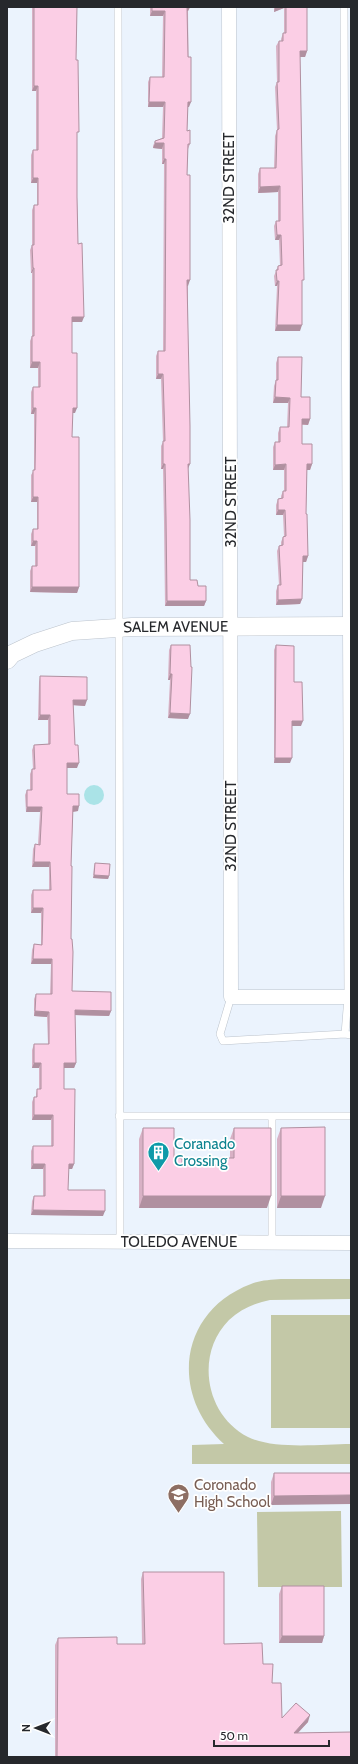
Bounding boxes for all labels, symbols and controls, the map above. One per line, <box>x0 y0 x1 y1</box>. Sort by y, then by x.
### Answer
street label: 32ND STREET <box>220 132 238 224</box>
street label: 32ND STREET <box>222 456 240 548</box>
street label: SALEM AVENUE <box>123 618 228 637</box>
street label: 32ND STREET <box>222 780 240 872</box>
place label: Coranado Crossing <box>174 1135 235 1170</box>
building icon: Coranado Crossing <box>146 1140 172 1173</box>
street label: TOLEDO AVENUE <box>121 1233 237 1251</box>
place label: Coronado High School <box>194 1476 271 1511</box>
school or university icon: Coronado High School <box>166 1481 192 1514</box>
north arrow <box>16 1708 56 1748</box>
scale bar <box>214 1722 329 1748</box>
text: N <box>19 1724 33 1732</box>
text: 50 m <box>220 1728 248 1743</box>

